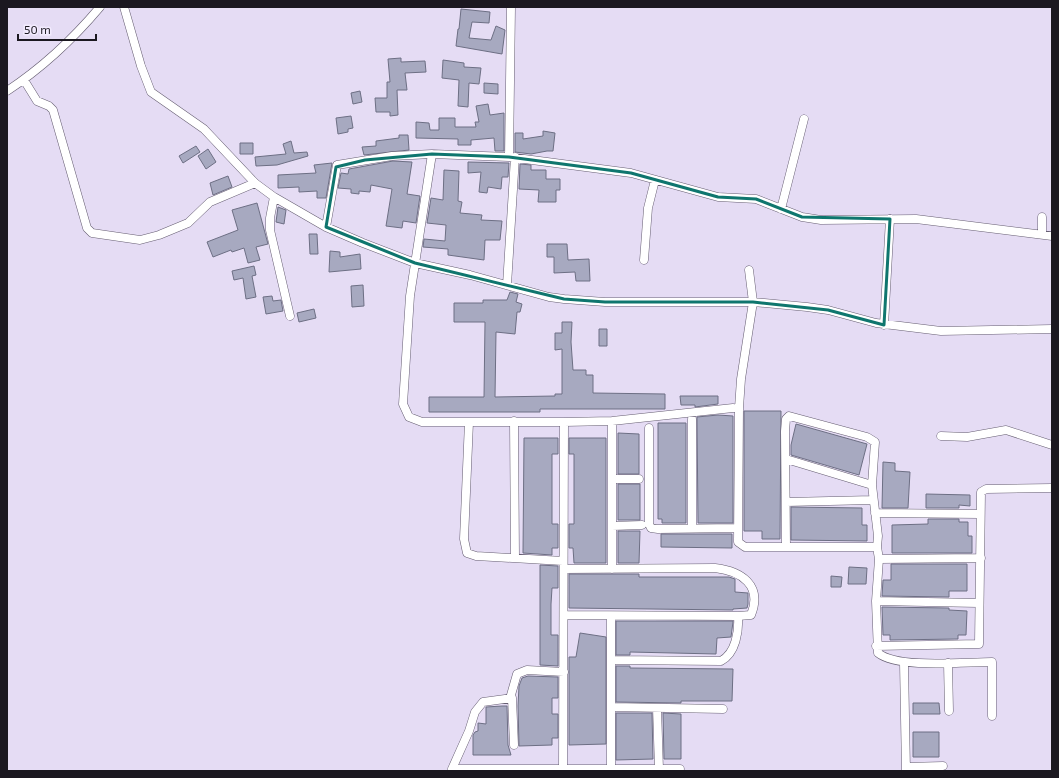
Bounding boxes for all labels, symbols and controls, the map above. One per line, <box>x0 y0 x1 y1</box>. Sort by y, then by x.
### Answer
scale bar <box>18 16 96 42</box>
text: 50 m <box>24 22 51 36</box>

